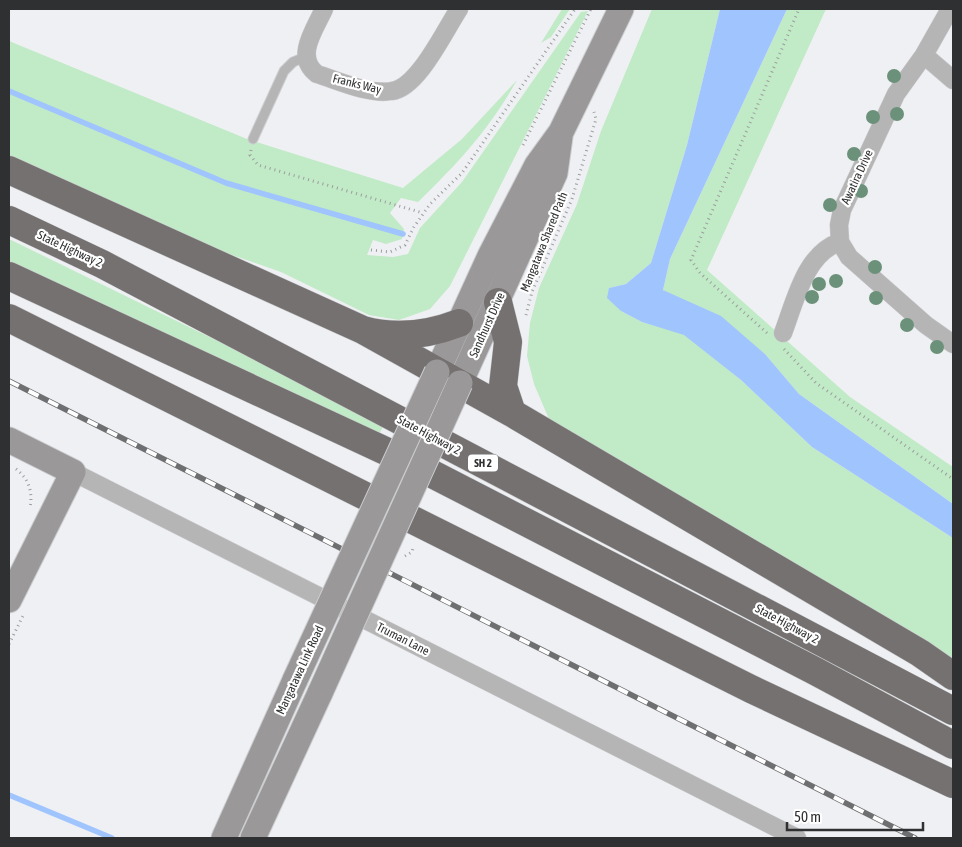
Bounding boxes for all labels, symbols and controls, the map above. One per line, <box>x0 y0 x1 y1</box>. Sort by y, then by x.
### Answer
street label: Franks Way <box>331 71 383 97</box>
street label: Awatira Drive <box>838 148 876 206</box>
street label: Mangatawa Shared Path <box>518 190 570 294</box>
street label: State Highway 2 <box>35 228 105 270</box>
street label: Sandhurst Drive <box>466 290 508 360</box>
street label: State Highway 2 <box>395 412 463 458</box>
road number: SH 2 <box>468 454 498 472</box>
street label: State Highway 2 <box>753 601 821 647</box>
street label: Truman Lane <box>374 620 432 658</box>
street label: Mangatawa Link Road <box>273 623 327 717</box>
scale bar <box>787 800 923 832</box>
text: 50 m <box>794 808 821 825</box>

